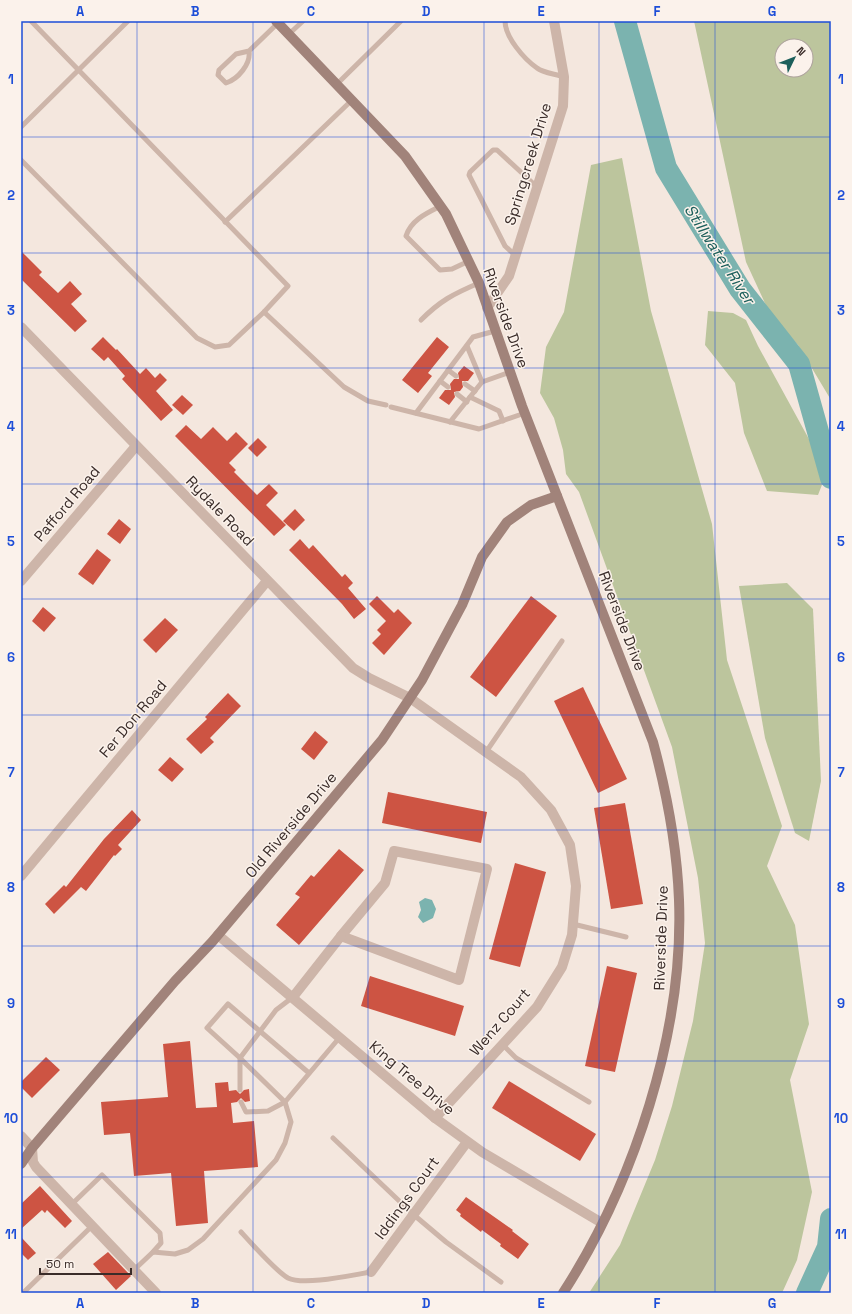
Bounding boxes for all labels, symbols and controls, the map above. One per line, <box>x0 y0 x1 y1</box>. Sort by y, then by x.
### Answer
text: A <box>76 3 85 20</box>
text: B <box>191 3 200 20</box>
text: C <box>307 3 315 20</box>
text: D <box>422 3 431 20</box>
text: E <box>537 3 545 20</box>
text: F <box>654 3 661 20</box>
text: G <box>768 3 776 20</box>
north arrow <box>774 38 814 78</box>
text: N <box>794 44 809 59</box>
text: 1 <box>8 71 14 88</box>
text: 1 <box>838 71 844 88</box>
street label: Springcreek Drive <box>500 100 555 227</box>
text: 2 <box>7 187 15 204</box>
text: 2 <box>837 187 845 204</box>
water label: Stillwater River <box>680 200 761 310</box>
street label: Riverside Drive <box>480 265 533 371</box>
text: 3 <box>7 302 15 319</box>
text: 3 <box>837 302 845 319</box>
text: 4 <box>7 418 15 435</box>
text: 4 <box>837 418 845 435</box>
street label: Pafford Road <box>29 462 104 545</box>
street label: Rydale Road <box>182 472 259 550</box>
text: 5 <box>7 533 15 550</box>
text: 5 <box>837 533 845 550</box>
street label: Riverside Drive <box>595 568 650 673</box>
text: 6 <box>7 649 15 666</box>
text: 6 <box>837 649 845 666</box>
street label: Fer Don Road <box>95 676 171 761</box>
text: 7 <box>7 764 15 781</box>
text: 7 <box>837 764 845 781</box>
street label: Old Riverside Drive <box>241 768 341 882</box>
text: 8 <box>7 879 15 896</box>
text: 8 <box>837 879 845 896</box>
street label: Riverside Drive <box>649 885 672 991</box>
street label: Wenz Court <box>465 984 534 1059</box>
text: 9 <box>7 995 15 1012</box>
text: 9 <box>837 995 845 1012</box>
street label: King Tree Drive <box>366 1036 459 1119</box>
text: 10 <box>4 1110 18 1127</box>
text: 10 <box>834 1110 848 1127</box>
street label: Iddings Court <box>370 1152 443 1243</box>
text: 11 <box>5 1226 17 1243</box>
text: 11 <box>835 1226 847 1243</box>
scale bar <box>40 1250 131 1276</box>
text: 50 m <box>46 1256 74 1272</box>
text: A <box>76 1295 85 1312</box>
text: B <box>191 1295 200 1312</box>
text: C <box>307 1295 315 1312</box>
text: D <box>422 1295 431 1312</box>
text: E <box>537 1295 545 1312</box>
text: F <box>654 1295 661 1312</box>
text: G <box>768 1295 776 1312</box>

